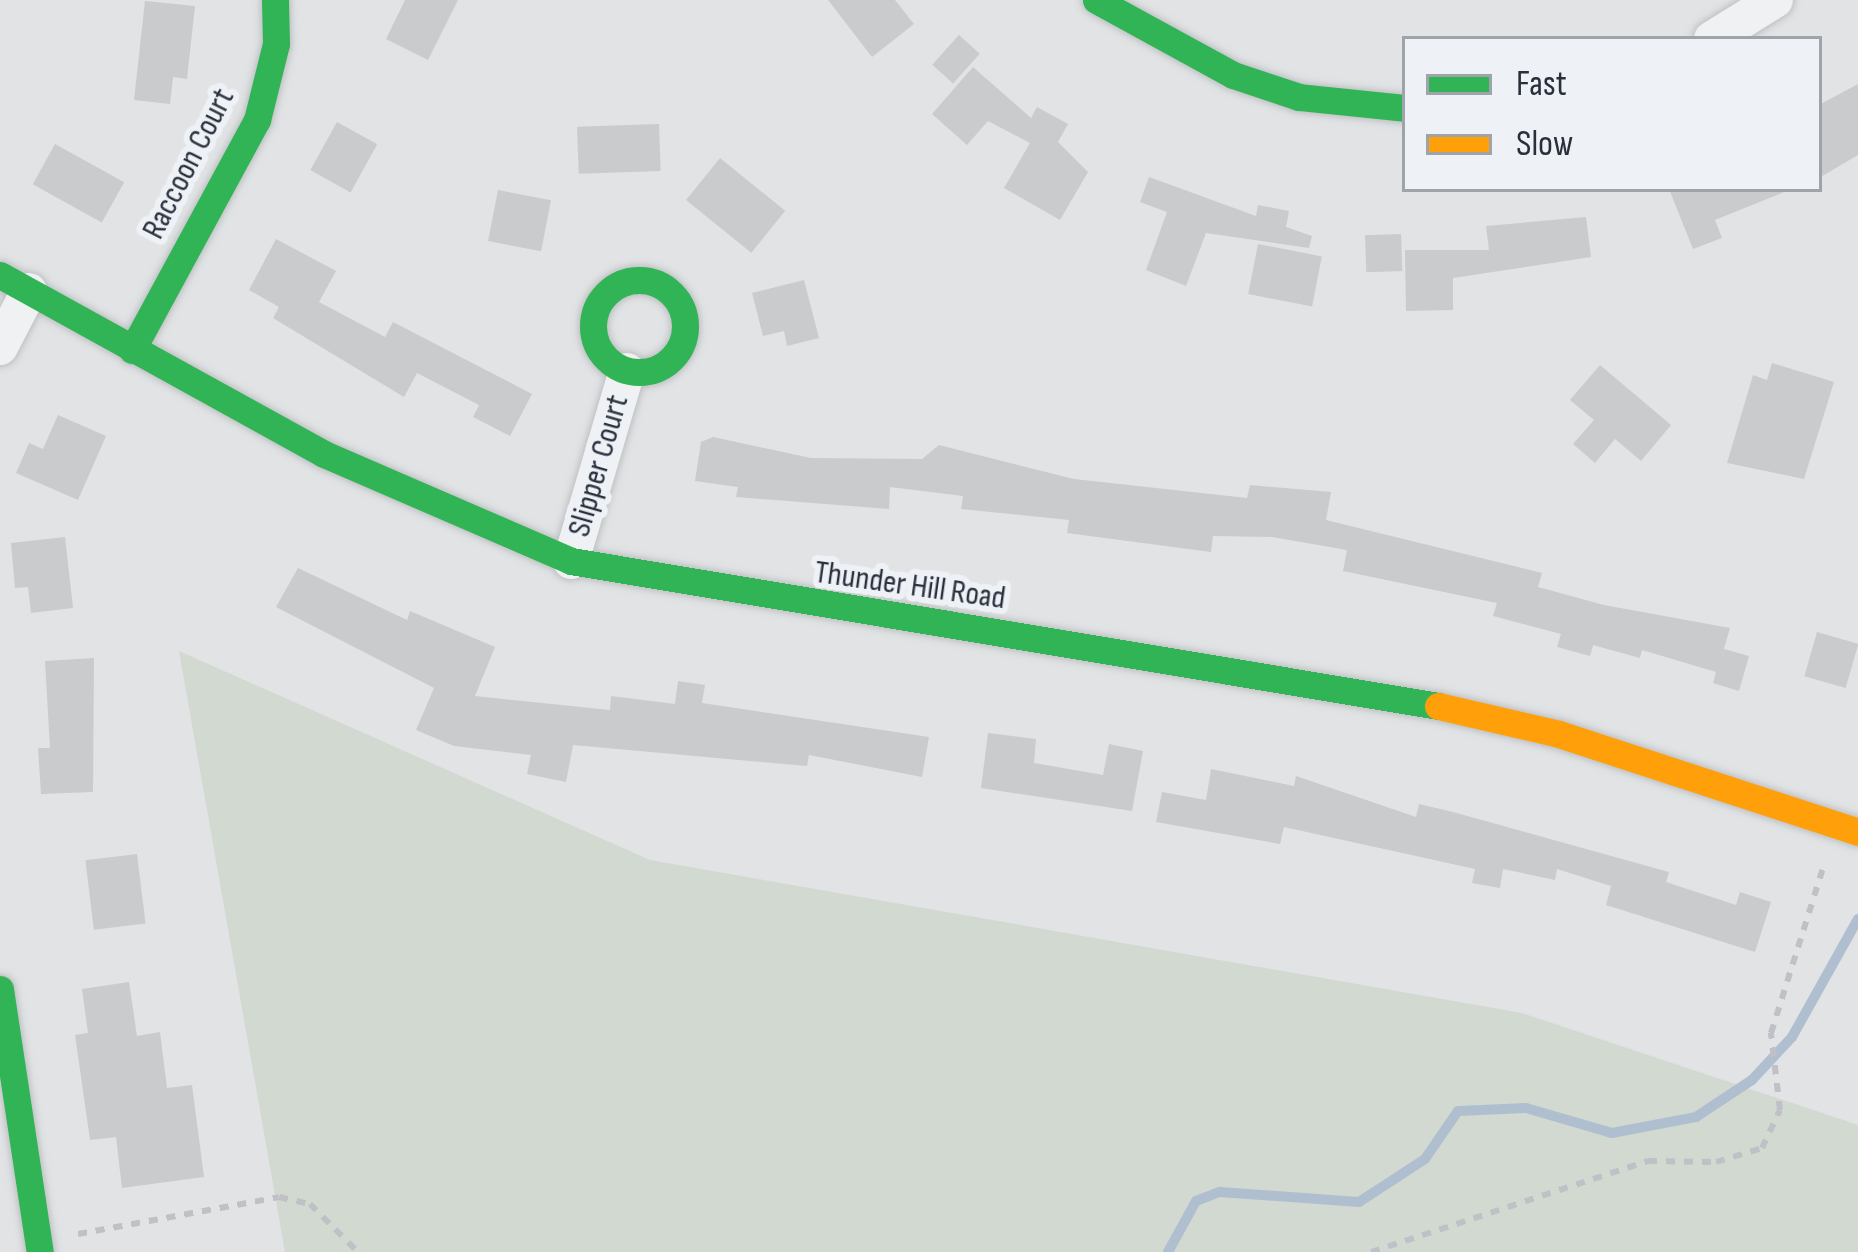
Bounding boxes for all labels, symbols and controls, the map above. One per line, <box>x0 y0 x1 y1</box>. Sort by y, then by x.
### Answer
legend <box>1402 36 1822 192</box>
text: Fast <box>1516 63 1567 106</box>
street label: Raccoon Court <box>134 82 244 246</box>
text: Slow <box>1516 123 1573 166</box>
street label: Slipper Court <box>560 391 638 541</box>
street label: Thunder Hill Road <box>812 553 1008 619</box>

